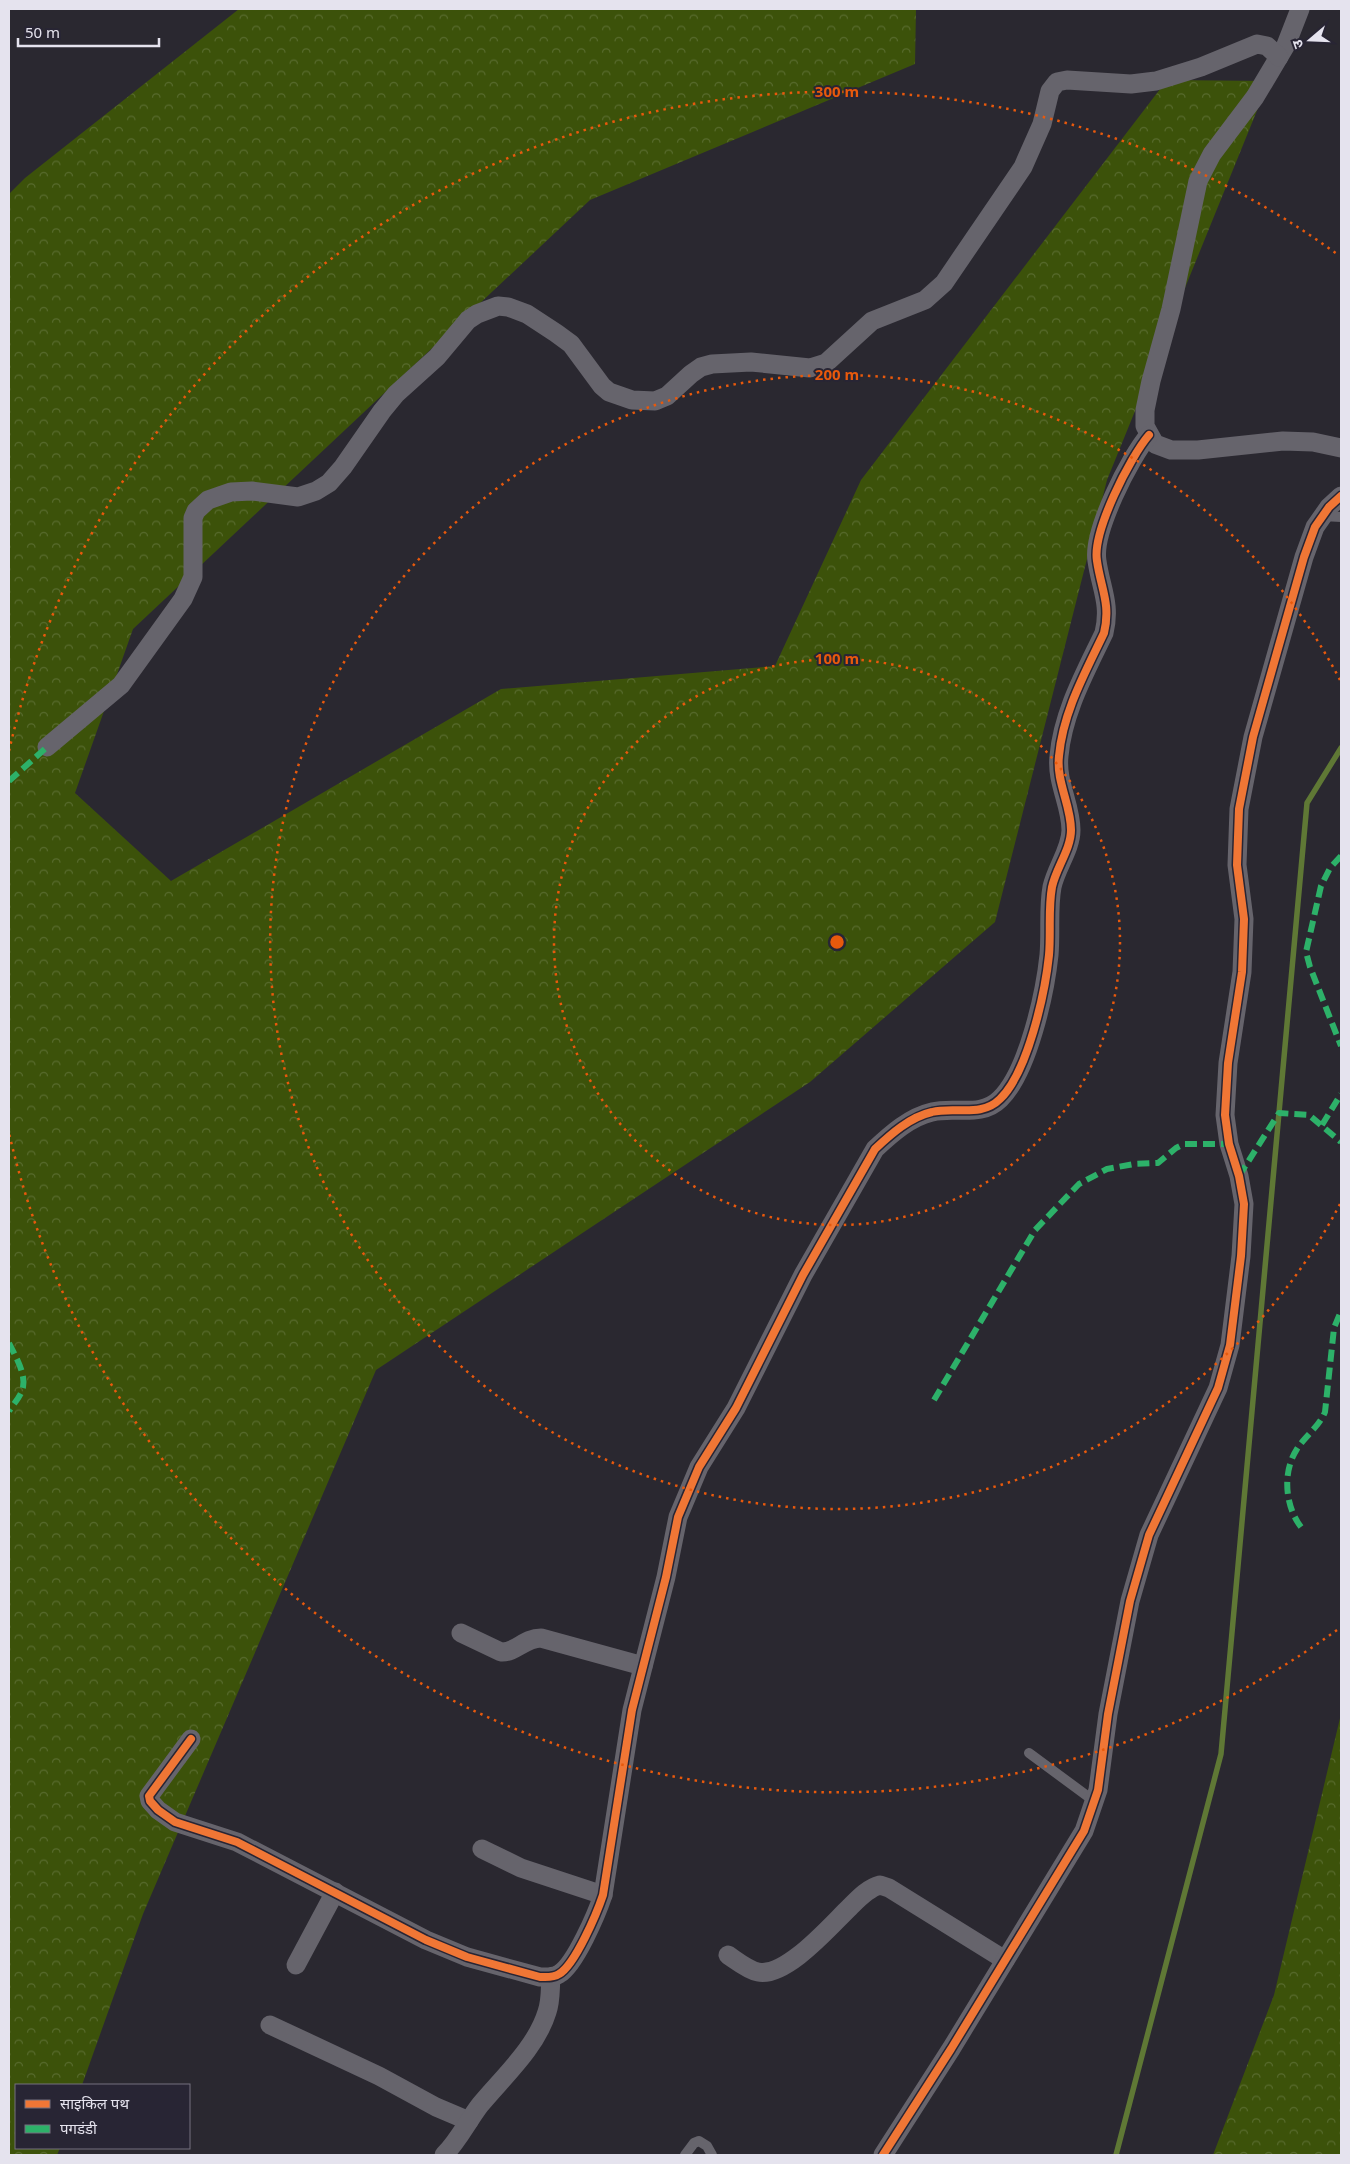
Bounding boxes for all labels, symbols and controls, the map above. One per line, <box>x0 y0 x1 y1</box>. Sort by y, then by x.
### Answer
scale bar <box>18 15 159 47</box>
north arrow <box>1285 15 1335 65</box>
text: 50 m <box>25 22 60 42</box>
text: उ <box>1287 37 1308 51</box>
text: 300 m <box>815 81 859 101</box>
text: 200 m <box>815 364 859 384</box>
text: 100 m <box>815 648 859 668</box>
centre of rings <box>828 933 846 951</box>
legend <box>15 2084 190 2149</box>
text: साइकिल पथ <box>60 2093 129 2113</box>
text: पगडंडी <box>60 2118 98 2138</box>

